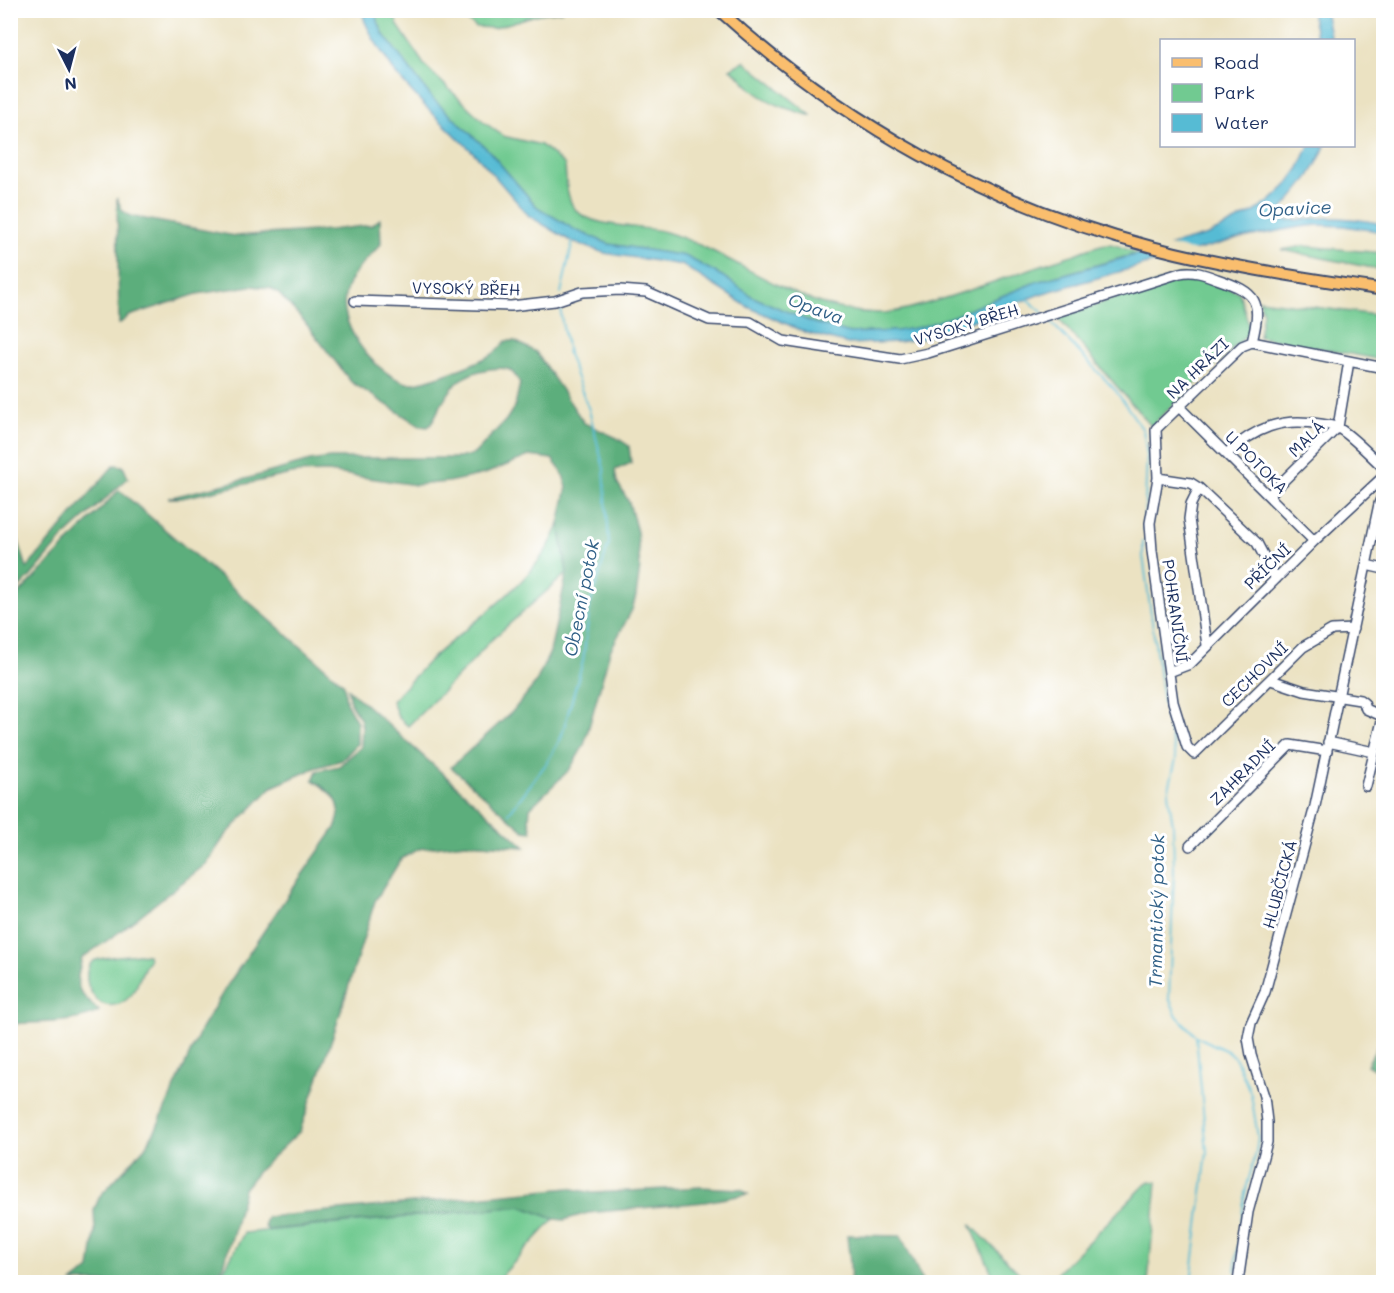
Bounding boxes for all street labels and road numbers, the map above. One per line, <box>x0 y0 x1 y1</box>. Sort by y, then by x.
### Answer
street label: VYSOKÝ BŘEH <box>412 277 520 299</box>
street label: VYSOKÝ BŘEH <box>911 298 1021 350</box>
street label: NA HRÁZI <box>1161 333 1233 403</box>
street label: MALÁ <box>1283 415 1329 461</box>
street label: U POTOKA <box>1221 426 1293 498</box>
street label: PŘÍČNÍ <box>1239 539 1295 593</box>
street label: POHRANIČNÍ <box>1158 558 1194 664</box>
street label: CECHOVNÍ <box>1216 637 1292 711</box>
street label: ZAHRADNÍ <box>1205 735 1279 809</box>
street label: HLUBČICKÁ <box>1257 837 1301 931</box>

